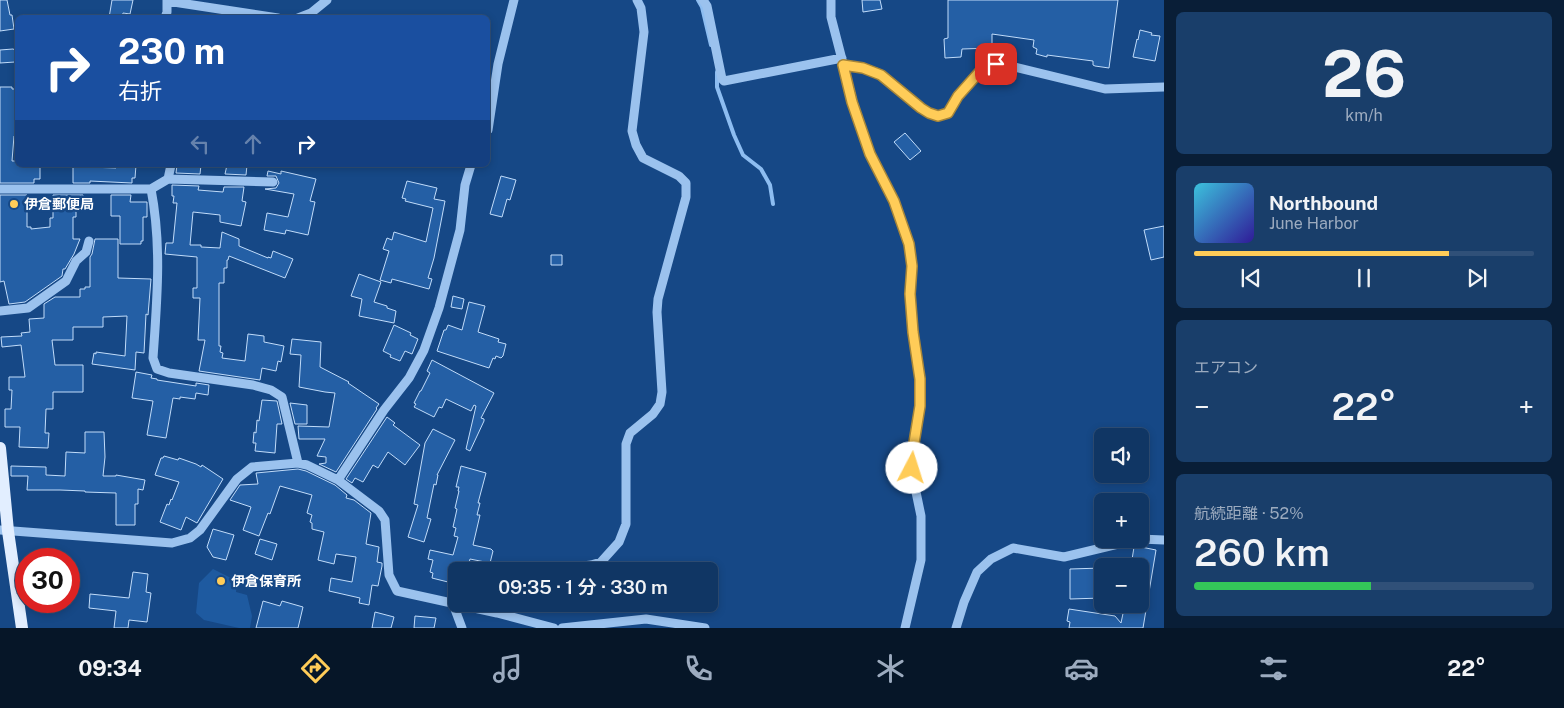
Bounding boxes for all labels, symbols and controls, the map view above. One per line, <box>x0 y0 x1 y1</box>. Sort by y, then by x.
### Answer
text: 230 m <box>118 31 225 72</box>
icon: right <box>35 35 100 100</box>
text: 26 <box>1322 35 1406 112</box>
pin <box>975 43 1017 85</box>
icon: arrive <box>982 50 1010 78</box>
text: 右折 <box>118 78 162 104</box>
text: km/h <box>1345 106 1383 125</box>
icon: left <box>186 130 214 158</box>
icon: ahead <box>239 130 267 158</box>
icon: right <box>292 130 320 158</box>
text: Northbound <box>1269 192 1378 214</box>
place label: 伊倉郵便局 <box>24 196 94 212</box>
marker: 伊倉郵便局 <box>8 198 20 210</box>
text: June Harbor <box>1269 214 1359 233</box>
icon: previous <box>1237 264 1265 292</box>
icon: pause <box>1350 264 1378 292</box>
icon: next <box>1463 264 1491 292</box>
text: エアコン <box>1194 358 1258 377</box>
text: 22° <box>1332 384 1396 429</box>
text: − <box>1194 390 1210 423</box>
text: + <box>1518 390 1534 423</box>
map controls <box>1094 428 1149 613</box>
button: sound <box>1094 428 1149 483</box>
position arrow <box>885 441 937 493</box>
button: + <box>1094 493 1149 548</box>
text: 航続距離 · 52% <box>1194 504 1304 523</box>
text: 260 km <box>1194 530 1330 575</box>
speed limit sign: 30 <box>15 548 80 613</box>
button: − <box>1094 558 1149 613</box>
place label: 伊倉保育所 <box>231 573 301 589</box>
marker: 伊倉保育所 <box>215 575 227 587</box>
text: 09:35 · 1 分 · 330 m <box>498 576 668 598</box>
icon: directions <box>298 651 333 686</box>
icon: music <box>490 651 525 686</box>
icon: phone <box>681 651 716 686</box>
icon: climate <box>873 651 908 686</box>
icon: car <box>1064 651 1099 686</box>
icon: filters <box>1256 651 1291 686</box>
text: 09:34 <box>78 655 142 681</box>
text: 22° <box>1447 655 1486 681</box>

